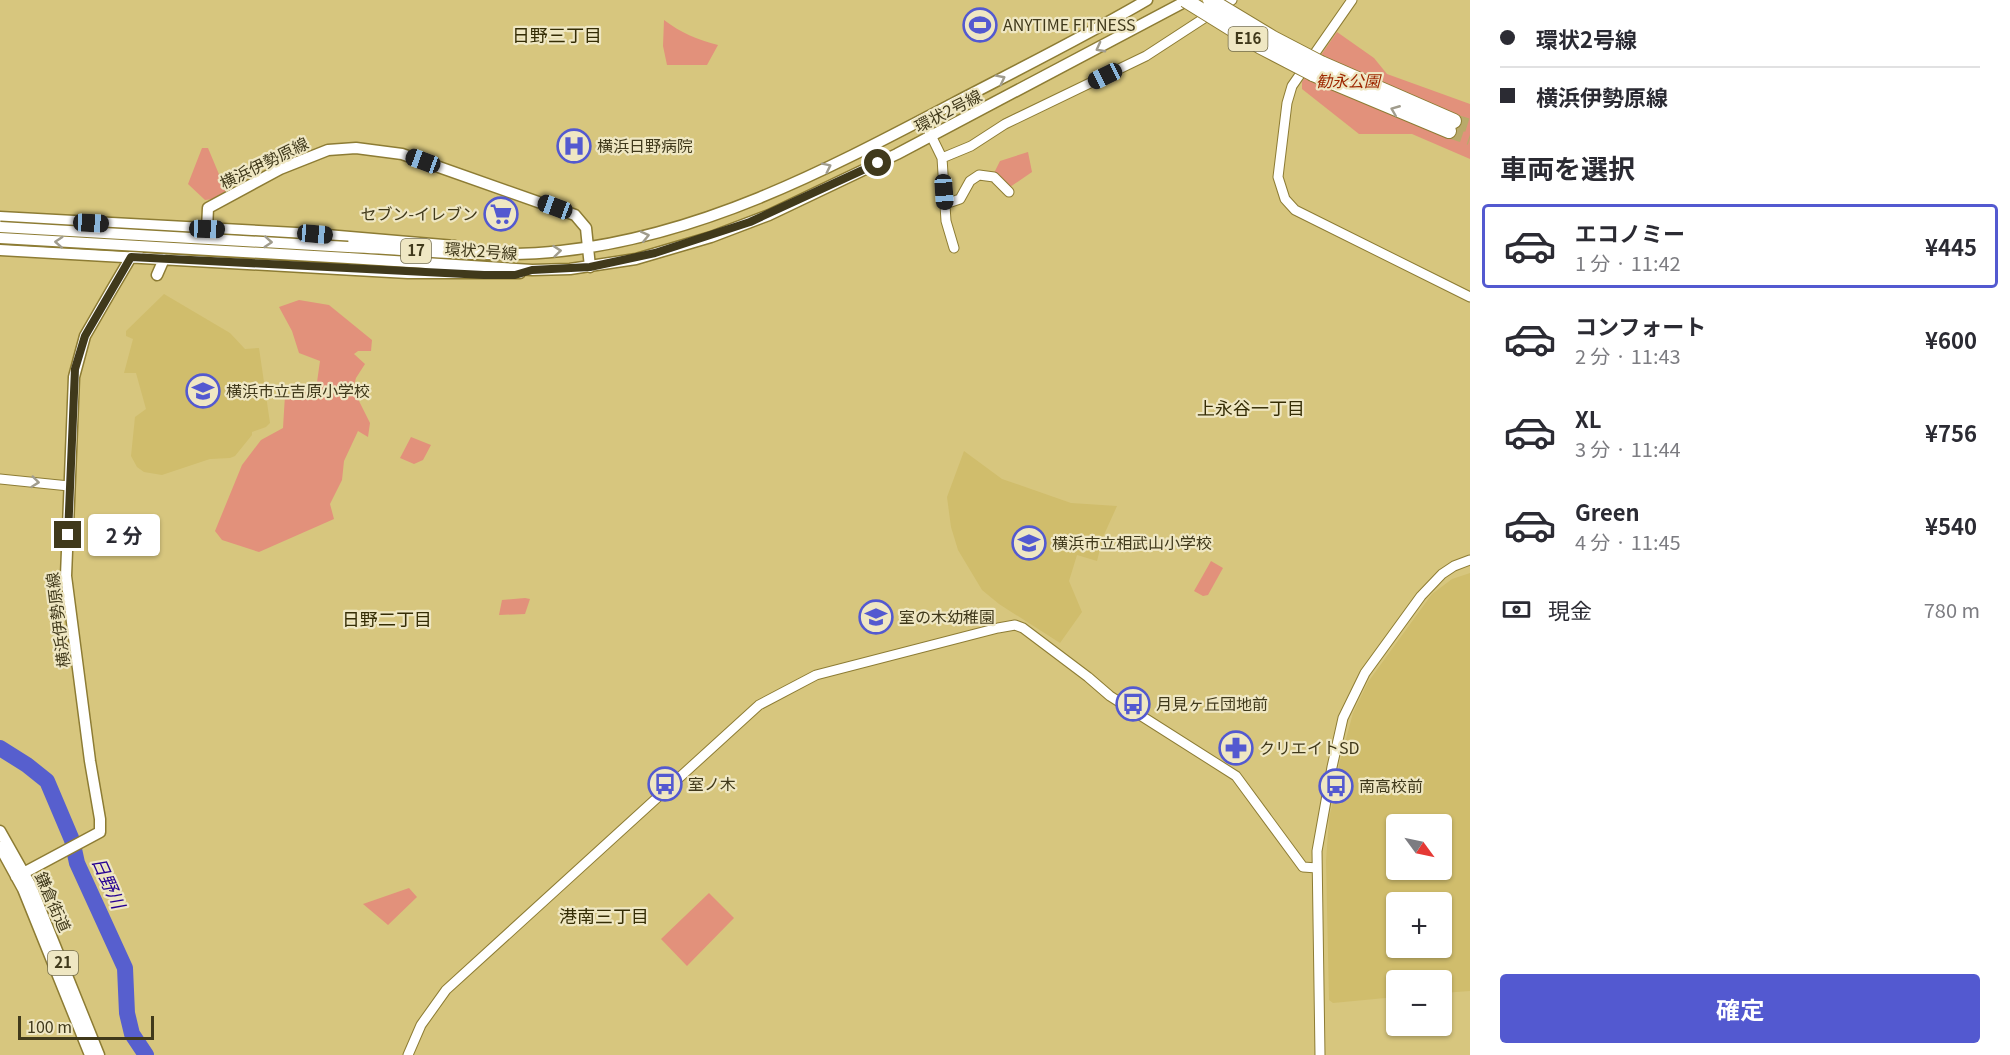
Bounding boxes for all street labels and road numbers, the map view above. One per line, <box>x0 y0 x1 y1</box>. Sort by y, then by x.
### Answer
road number: E16 <box>1228 27 1268 51</box>
street label: 環状2号線 <box>910 83 985 137</box>
street label: 横浜伊勢原線 <box>215 130 312 194</box>
street label: 環状2号線 <box>444 235 518 265</box>
road number: 17 <box>401 239 431 263</box>
street label: 横浜伊勢原線 <box>39 571 75 669</box>
street label: 鎌倉街道 <box>30 867 78 936</box>
road number: 21 <box>48 951 78 975</box>

